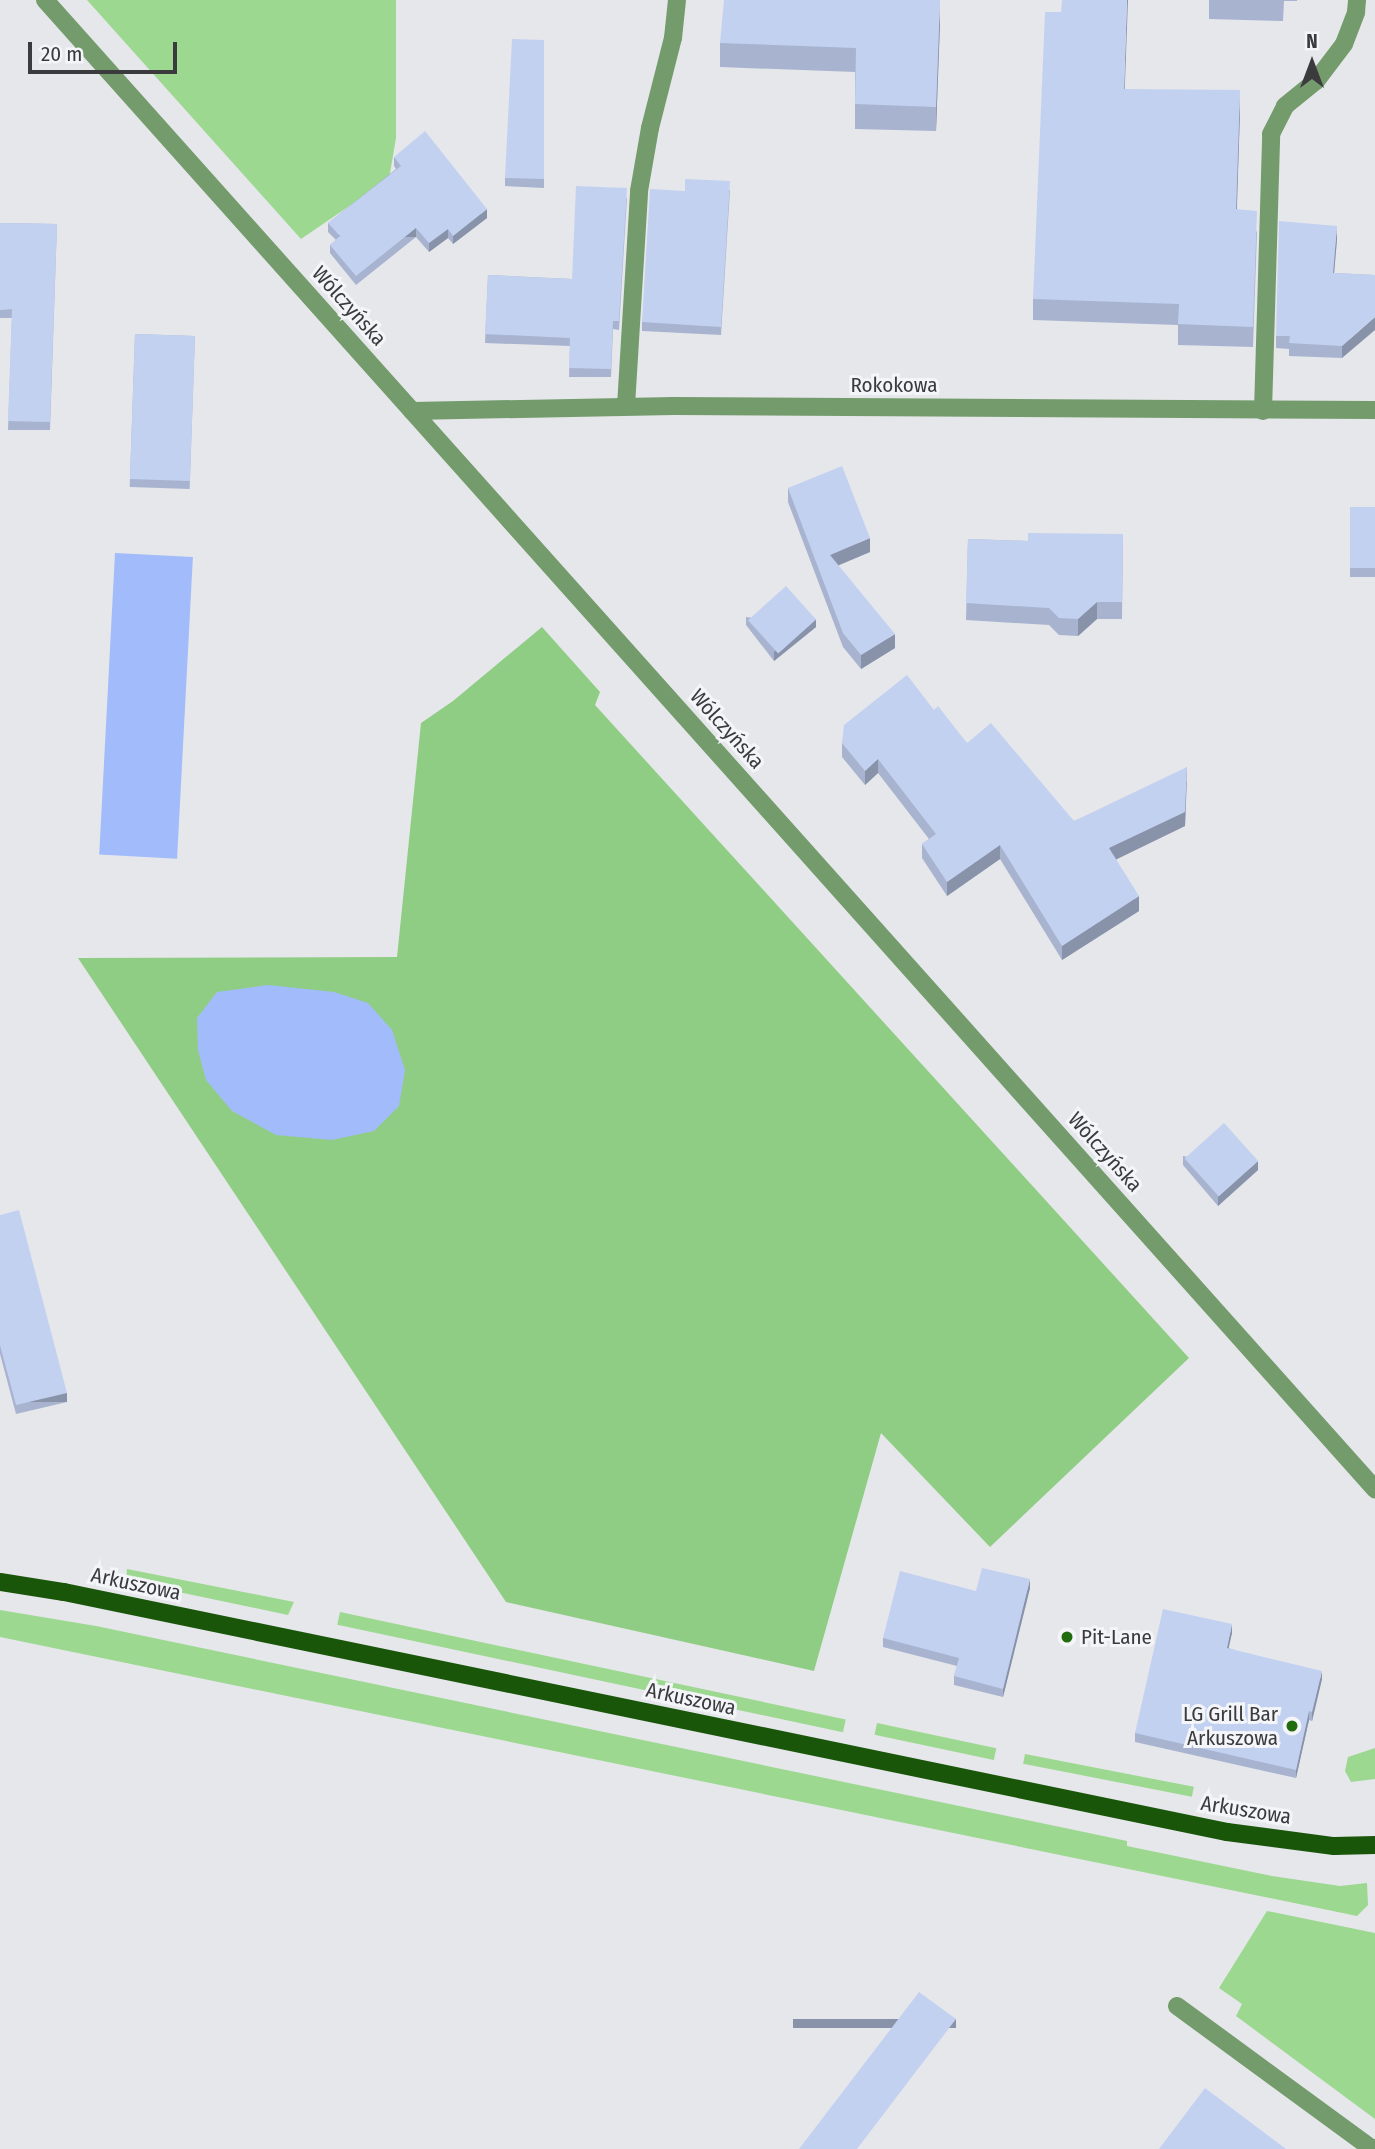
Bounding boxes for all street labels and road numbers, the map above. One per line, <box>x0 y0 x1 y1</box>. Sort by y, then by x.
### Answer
street label: Wólczyńska <box>307 261 391 351</box>
street label: Rokokowa <box>850 372 938 398</box>
street label: Wólczyńska <box>685 684 769 774</box>
street label: Wólczyńska <box>1063 1107 1147 1197</box>
street label: Arkuszowa <box>89 1562 183 1606</box>
street label: Arkuszowa <box>644 1677 738 1721</box>
street label: Arkuszowa <box>1199 1790 1293 1830</box>

